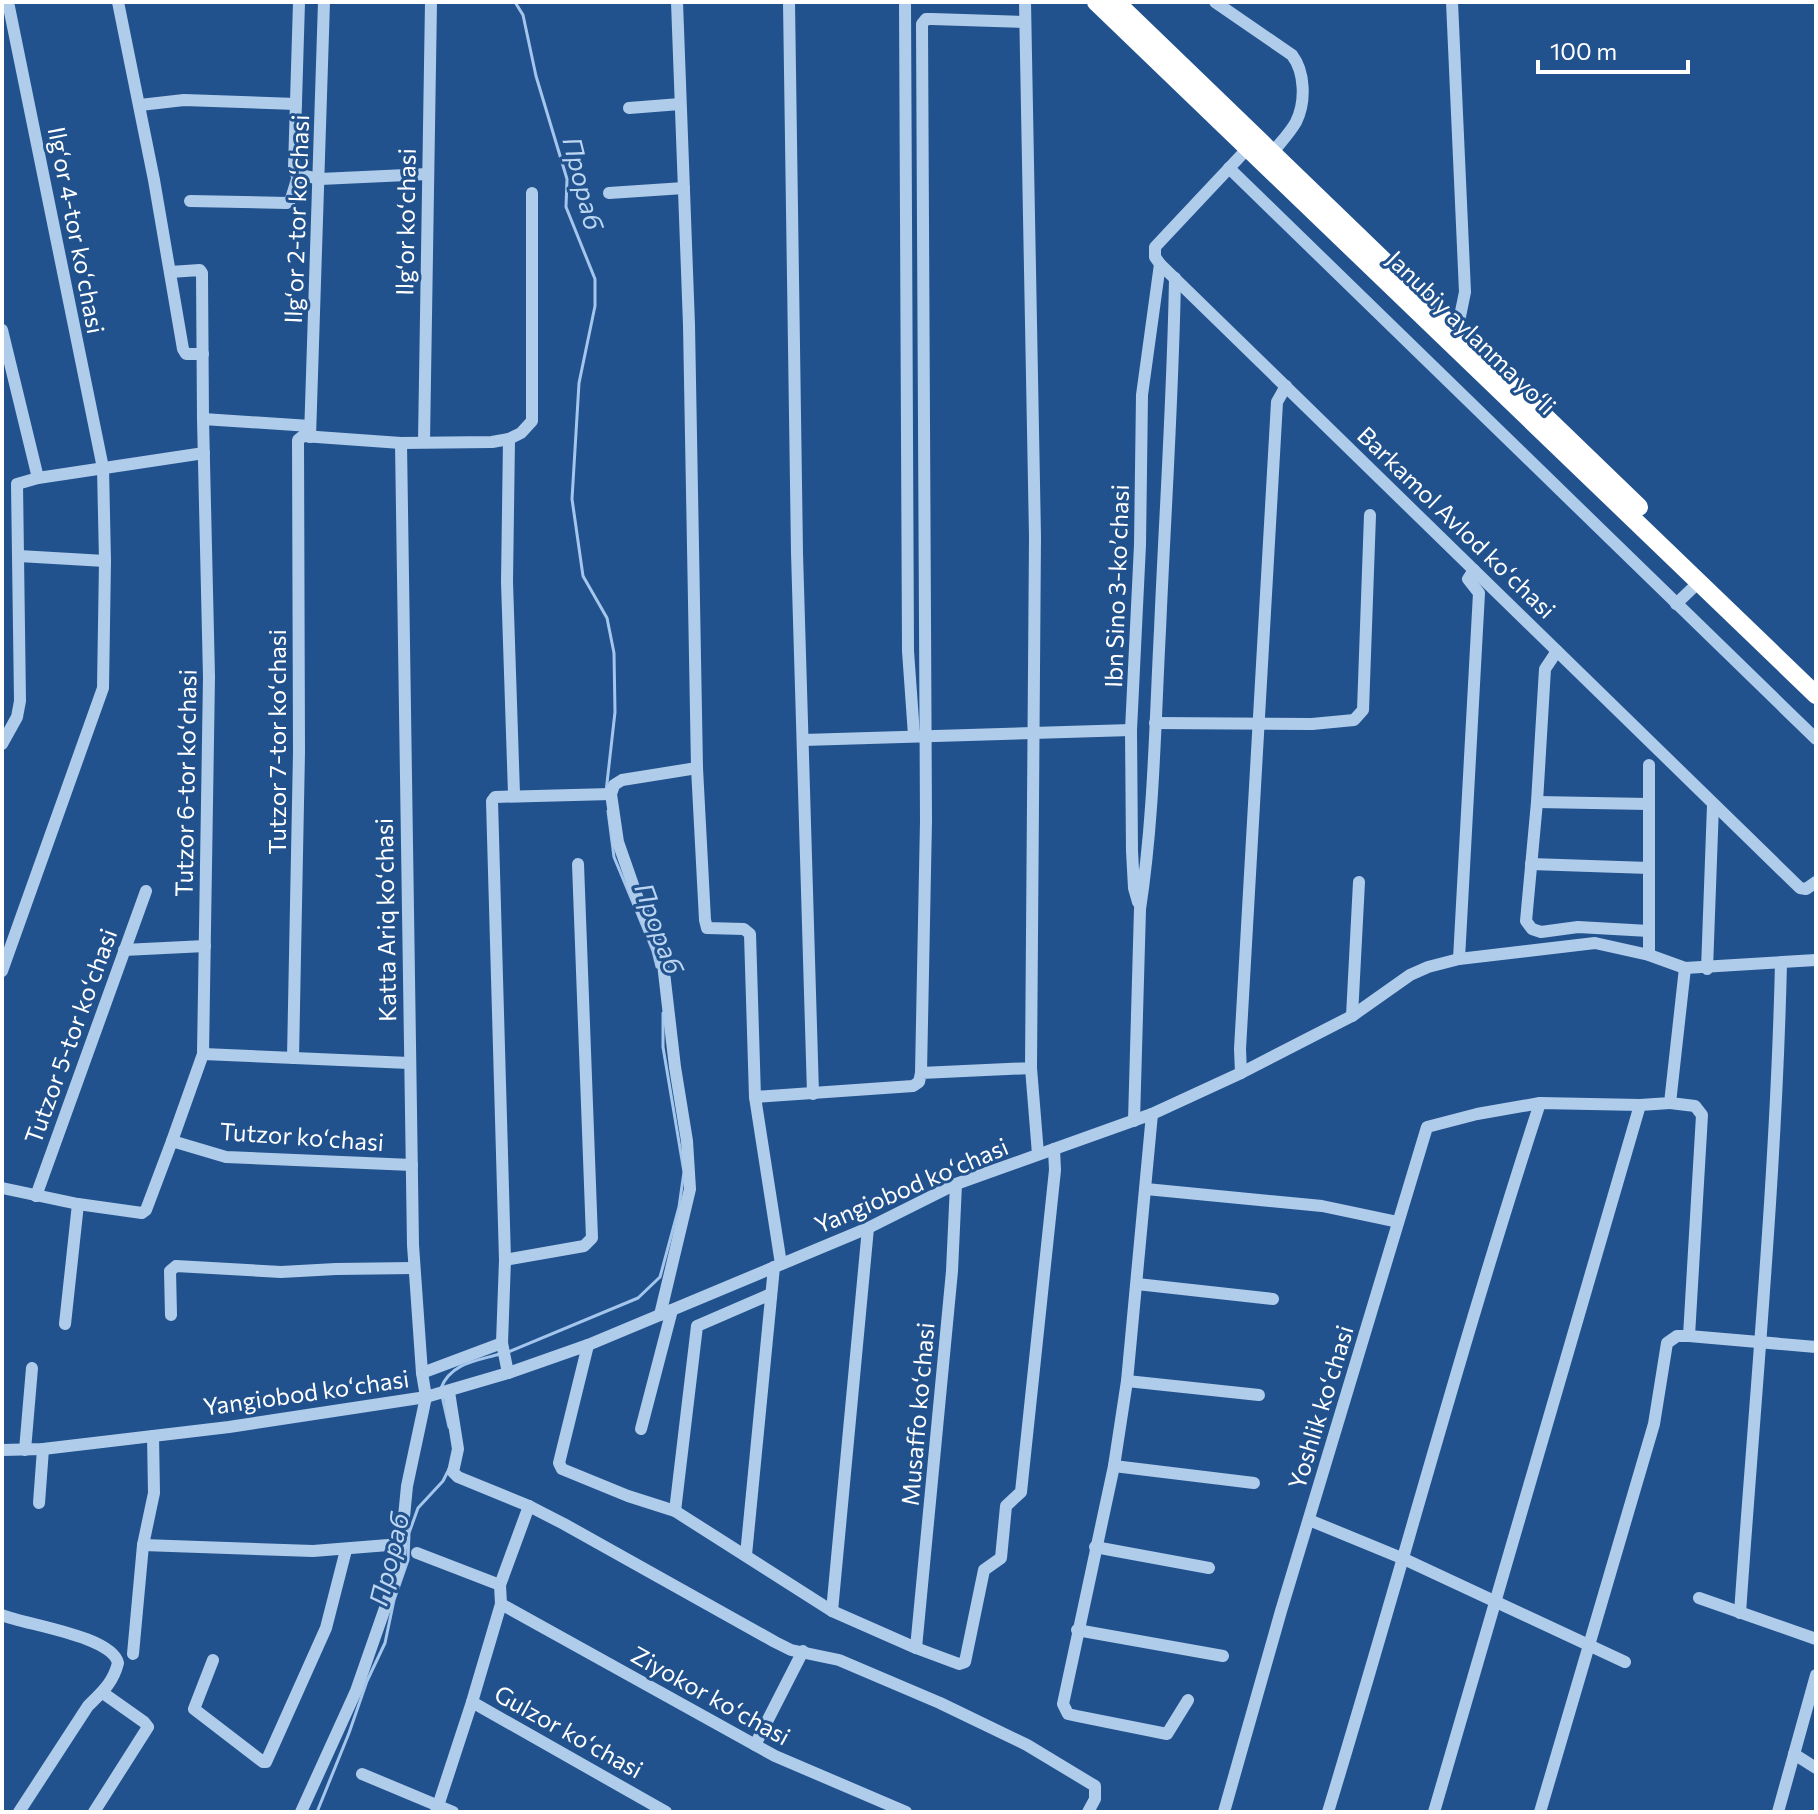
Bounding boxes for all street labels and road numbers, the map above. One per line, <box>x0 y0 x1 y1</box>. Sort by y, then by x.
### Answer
street label: Ilgʻor 2-tor koʻchasi <box>278 114 314 324</box>
street label: Ilgʻor 4-tor koʻchasi <box>43 124 111 336</box>
street label: Ilgʻor koʻchasi <box>389 148 421 296</box>
street label: Janubiy aylanma yoʻli <box>1382 244 1562 420</box>
street label: Barkamol Avlod koʻchasi <box>1352 420 1562 624</box>
street label: Ibn Sino 3-koʼchasi <box>1098 484 1134 688</box>
street label: Tutzor 7-tor koʻchasi <box>262 629 291 855</box>
street label: Tutzor 6-tor koʻchasi <box>169 669 201 897</box>
street label: Katta Ariq koʻchasi <box>369 818 401 1022</box>
street label: Tutzor 5-tor koʻchasi <box>18 925 122 1147</box>
street label: Tutzor koʻchasi <box>219 1116 385 1156</box>
street label: Yangiobod koʻchasi <box>810 1131 1012 1239</box>
street label: Musaffo koʻchasi <box>895 1321 939 1507</box>
street label: Yoshlik koʻchasi <box>1281 1322 1359 1492</box>
street label: Yangiobod koʻchasi <box>201 1363 411 1421</box>
street label: Ziyokor koʻchasi <box>626 1639 796 1751</box>
street label: Gulzor koʻchasi <box>490 1678 648 1784</box>

